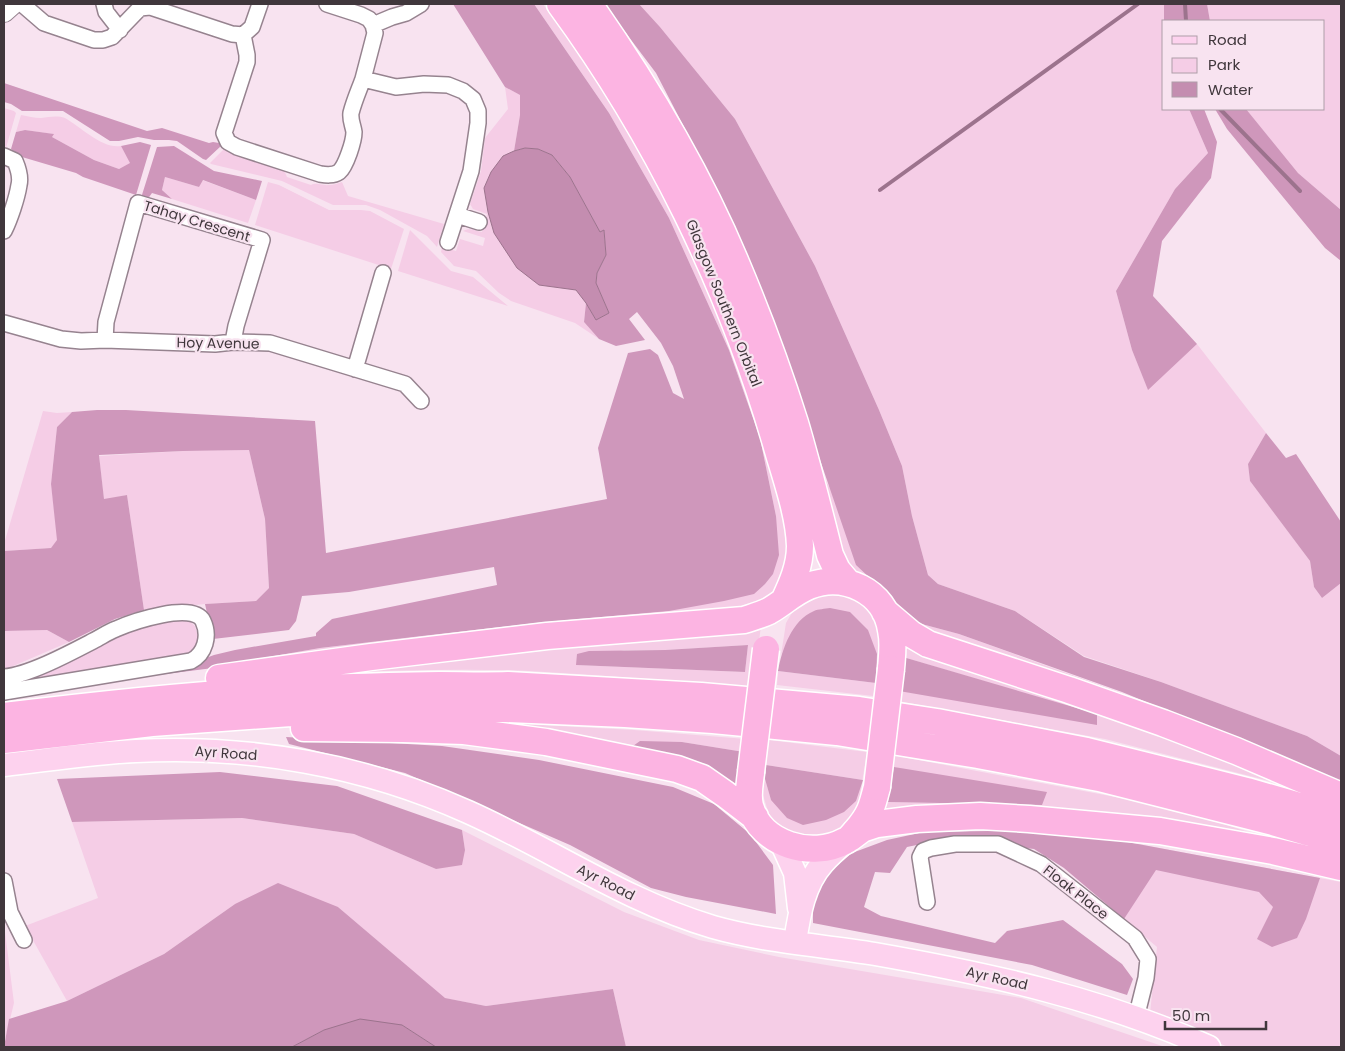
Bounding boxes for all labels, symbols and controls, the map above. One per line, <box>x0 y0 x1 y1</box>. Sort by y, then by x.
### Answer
legend <box>1162 20 1325 110</box>
text: Road <box>1208 29 1247 50</box>
text: Park <box>1208 54 1240 75</box>
text: Water <box>1208 79 1254 100</box>
street label: Tahay Crescent <box>141 195 253 247</box>
street label: Glasgow Southern Orbital <box>681 216 767 390</box>
street label: Hoy Avenue <box>176 332 260 354</box>
street label: Ayr Road <box>194 741 258 765</box>
street label: Ayr Road <box>574 859 638 905</box>
street label: Floak Place <box>1039 860 1113 924</box>
street label: Ayr Road <box>964 961 1030 995</box>
scale bar <box>1165 998 1266 1030</box>
text: 50 m <box>1172 1005 1210 1026</box>

